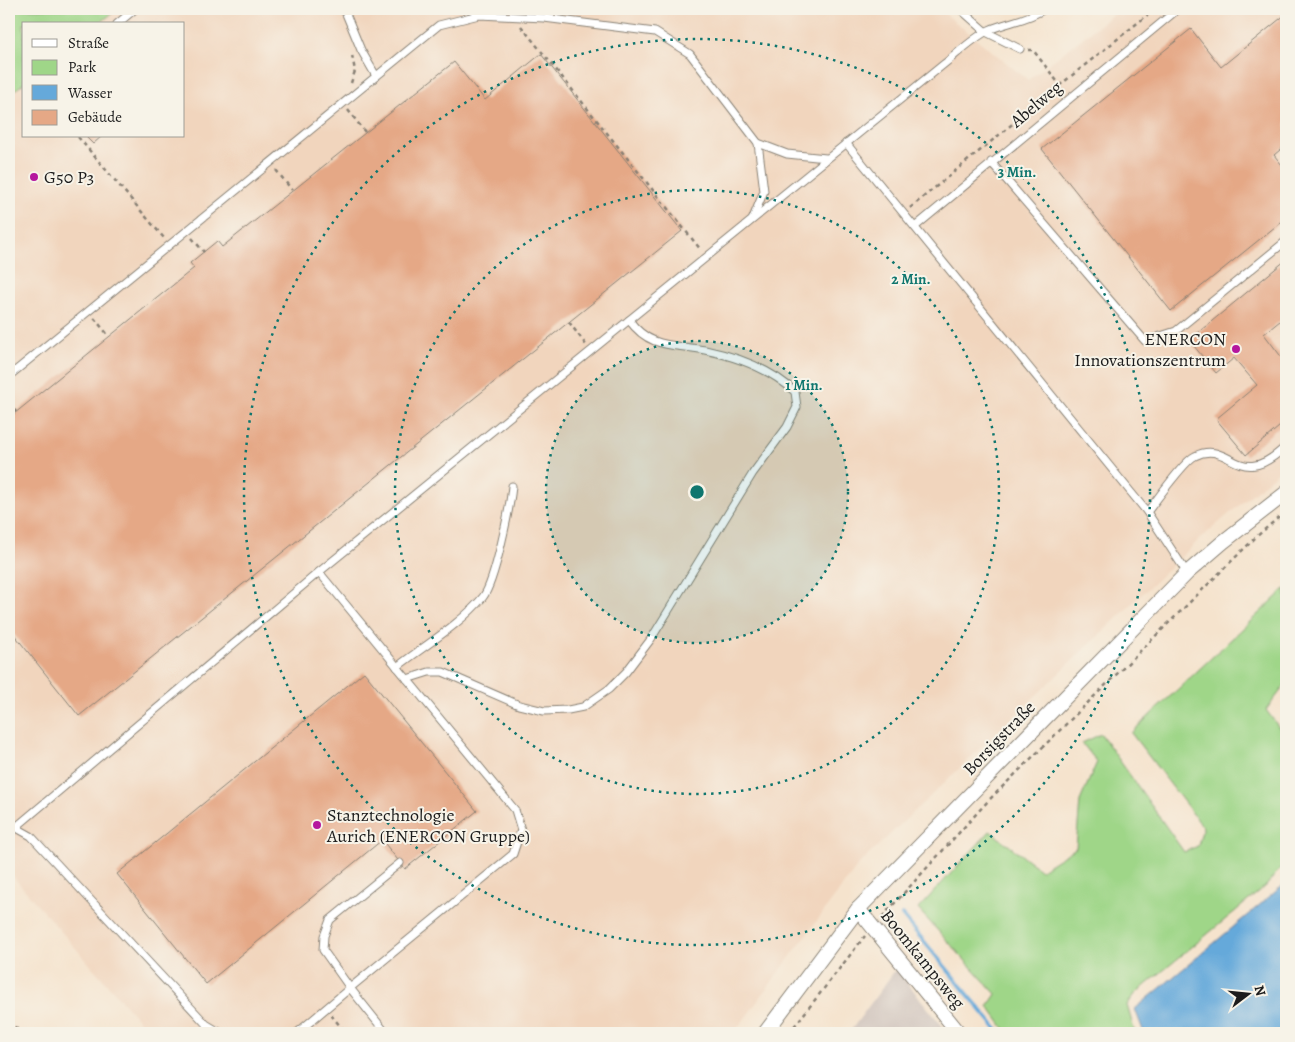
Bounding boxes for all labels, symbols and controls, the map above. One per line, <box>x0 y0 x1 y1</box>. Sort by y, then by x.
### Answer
legend <box>22 22 185 138</box>
text: Straße <box>68 33 109 53</box>
text: Park <box>68 57 97 77</box>
street label: Abelweg <box>1004 75 1067 133</box>
text: Wasser <box>67 83 113 103</box>
text: Gebäude <box>68 107 122 127</box>
text: 3 Min. <box>998 162 1036 182</box>
place label: G50 P3 <box>44 165 94 189</box>
marker: G50 P3 <box>28 171 40 183</box>
text: 2 Min. <box>891 269 931 289</box>
place label: ENERCON Innovationszentrum <box>1074 327 1226 372</box>
marker: ENERCON Innovationszentrum <box>1230 343 1242 355</box>
text: 1 Min. <box>785 375 823 395</box>
centre of rings <box>688 483 706 501</box>
street label: Borsigstraße <box>957 696 1041 780</box>
place label: Stanztechnologie Aurich (ENERCON Gruppe) <box>326 803 530 848</box>
marker: Stanztechnologie Aurich (ENERCON Gruppe) <box>311 819 323 831</box>
street label: Boomkampsweg <box>875 904 971 1014</box>
north arrow <box>1222 970 1272 1020</box>
text: N <box>1249 983 1271 998</box>

